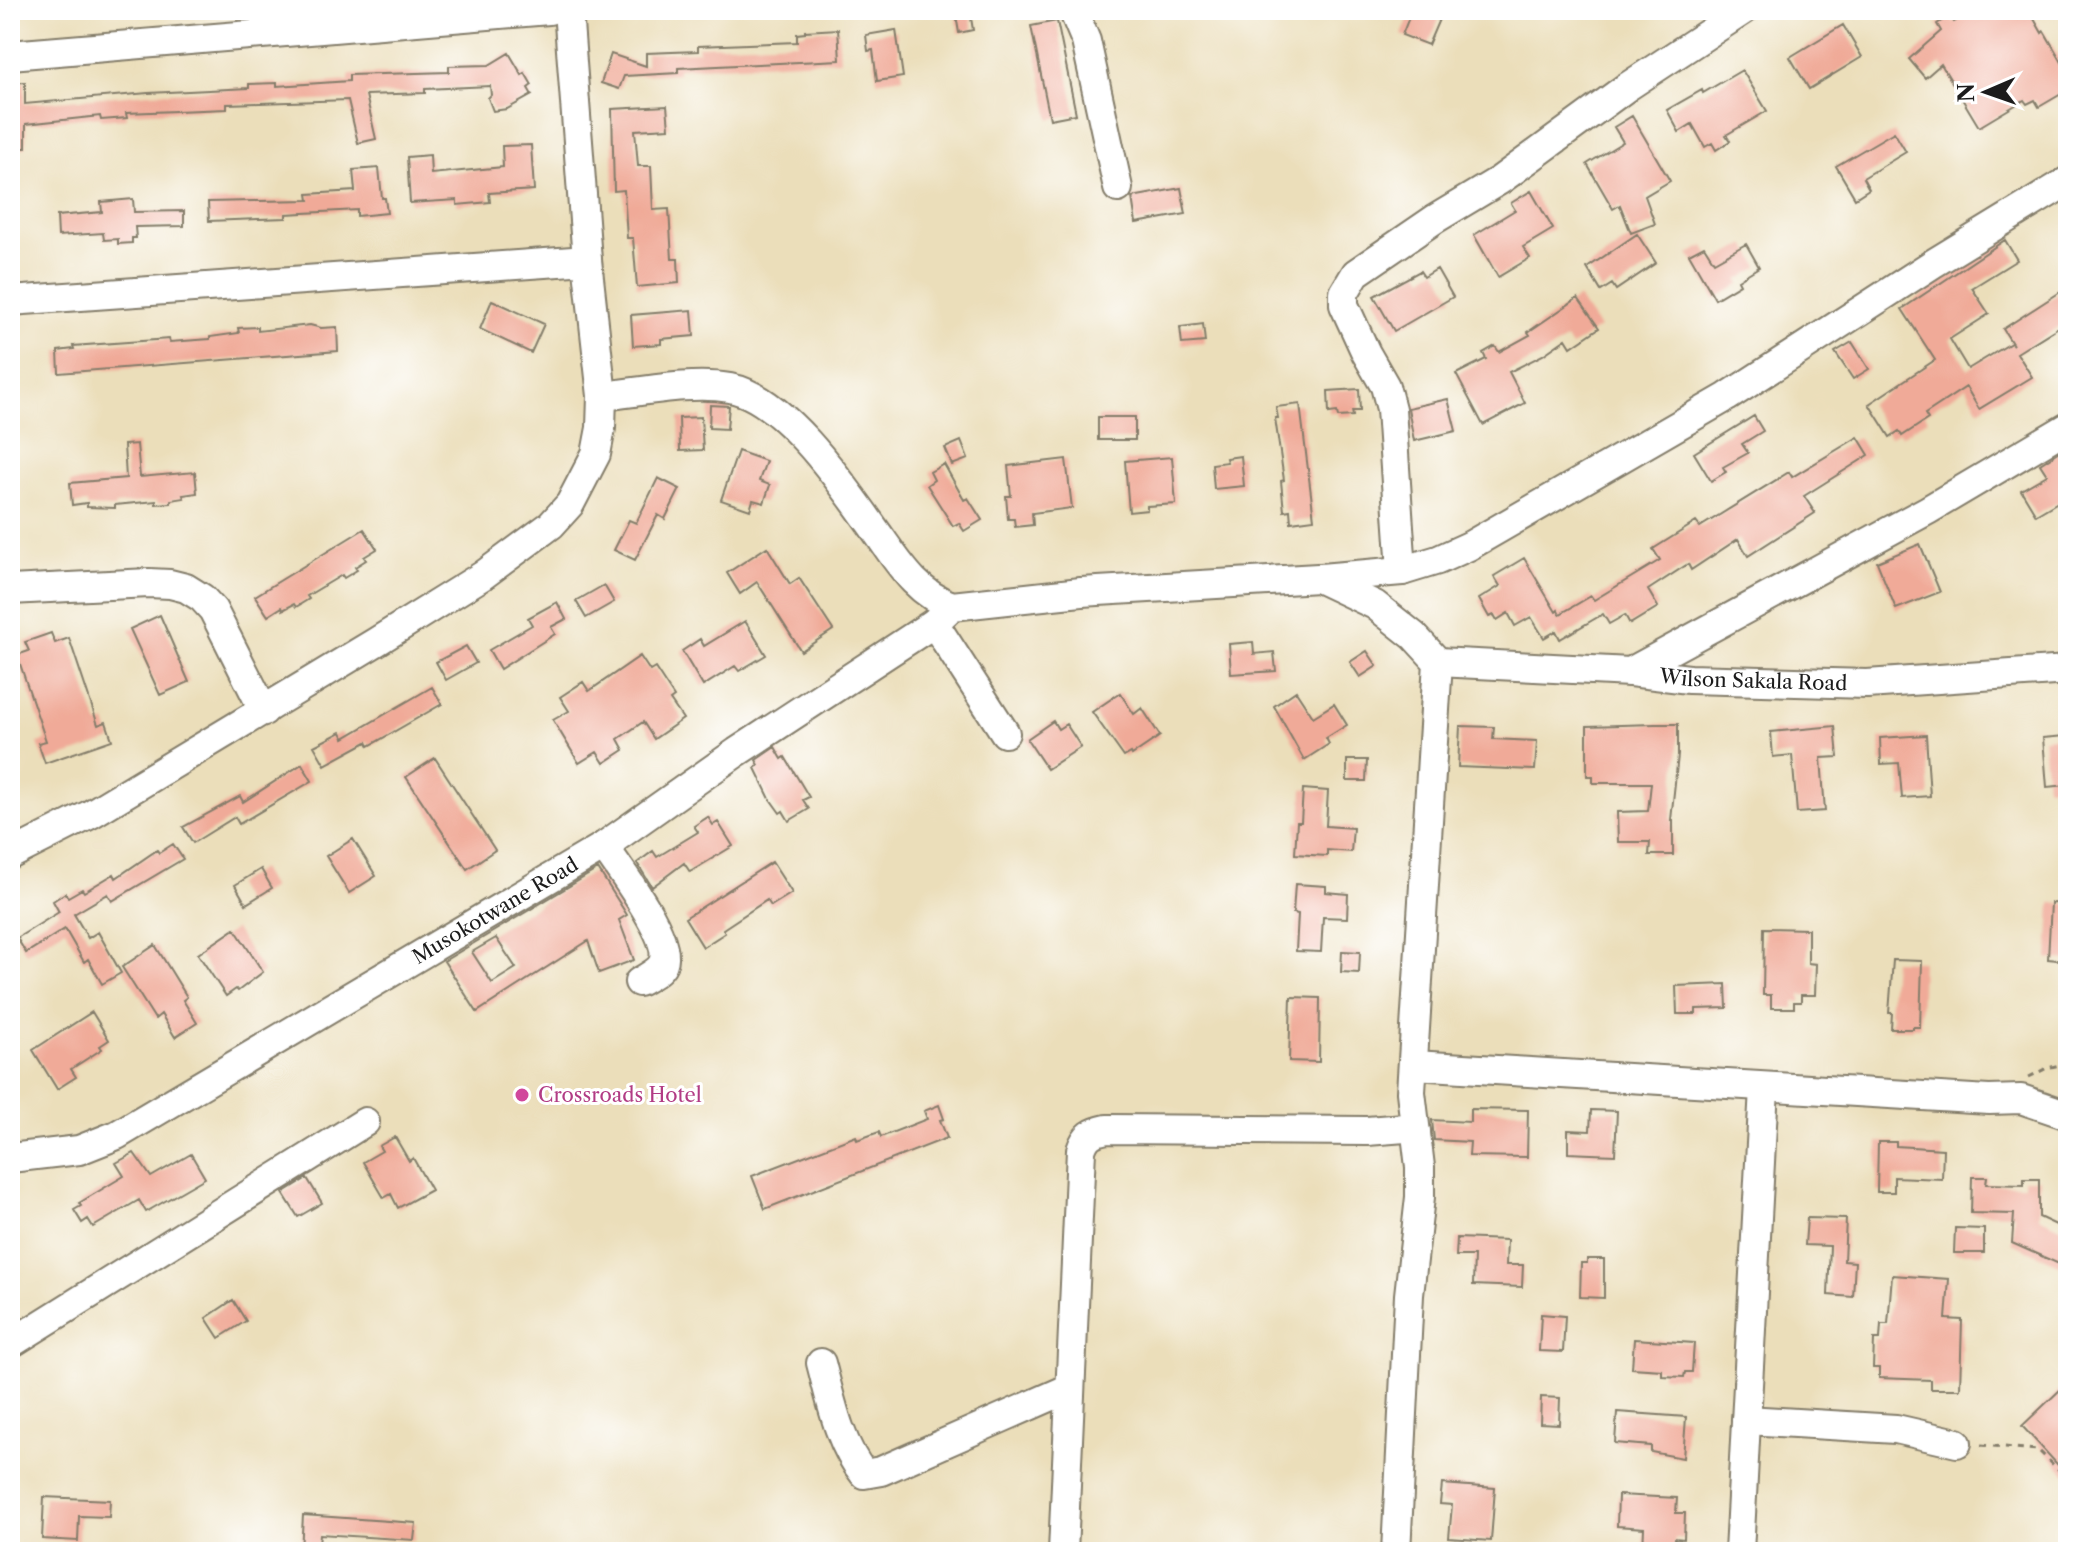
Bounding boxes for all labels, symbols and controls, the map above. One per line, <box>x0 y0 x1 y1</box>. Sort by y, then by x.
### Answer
north arrow <box>1946 52 2026 132</box>
text: N <box>1953 83 1980 103</box>
street label: Wilson Sakala Road <box>1657 663 1848 695</box>
street label: Musokotwane Road <box>408 852 582 969</box>
place label: Crossroads Hotel <box>538 1083 702 1107</box>
marker: Crossroads Hotel <box>513 1086 531 1104</box>

